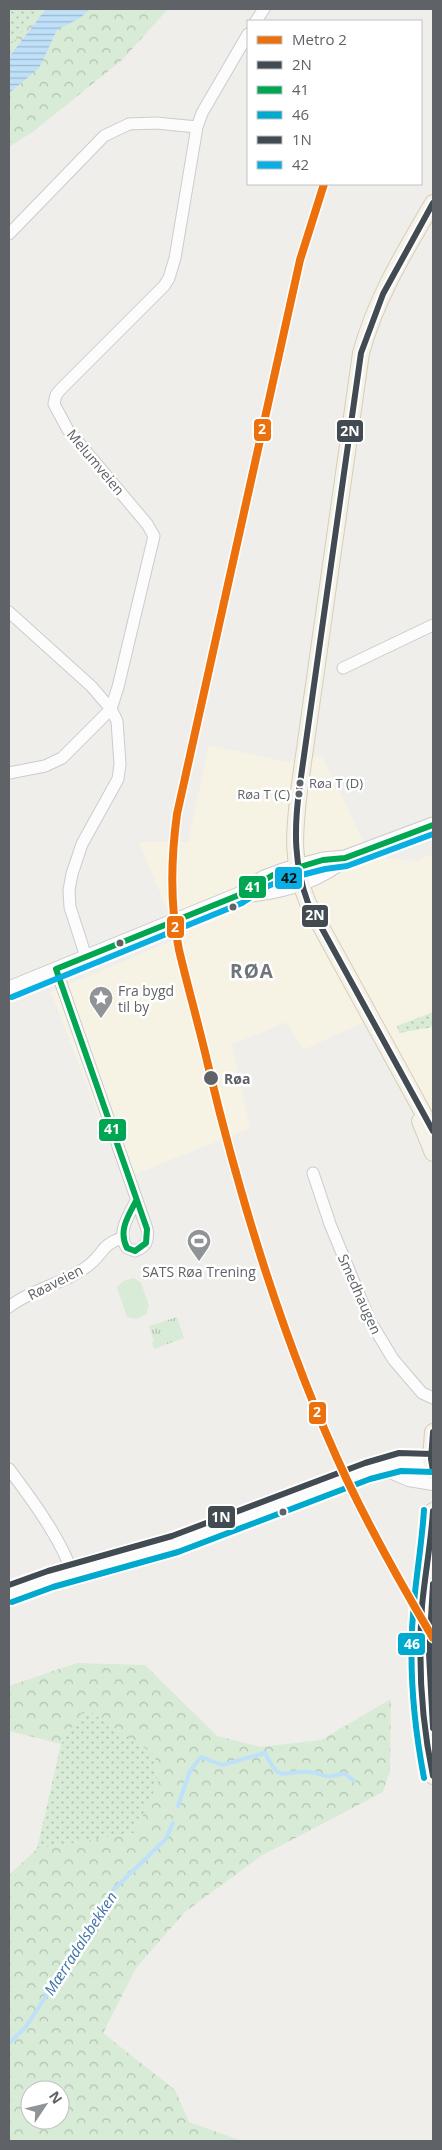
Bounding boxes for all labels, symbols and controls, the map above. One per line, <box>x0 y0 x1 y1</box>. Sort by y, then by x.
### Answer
legend <box>247 20 422 185</box>
text: Metro 2 <box>292 29 347 49</box>
text: 2N <box>292 54 312 74</box>
text: 41 <box>292 79 309 99</box>
text: 46 <box>292 104 309 124</box>
text: 1N <box>292 129 312 149</box>
text: 42 <box>292 154 309 174</box>
line badge: 2 <box>253 418 272 442</box>
text: 2 <box>258 419 266 438</box>
line badge: 2N <box>336 419 364 443</box>
text: 2N <box>340 421 360 440</box>
street label: Melumveien <box>63 425 129 499</box>
place label: Røa T (D) <box>309 774 363 792</box>
marker: Røa T (D) <box>295 778 305 788</box>
place label: Røa T (C) <box>237 785 290 803</box>
marker: Røa T (C) <box>294 789 304 799</box>
line badge: 42 <box>274 866 303 890</box>
text: 42 <box>281 868 297 887</box>
line badge: 41 <box>238 875 267 899</box>
text: 41 <box>245 877 261 896</box>
unlabelled marker <box>228 902 238 912</box>
line badge: 2N <box>301 904 329 928</box>
text: 2N <box>305 905 325 924</box>
line badge: 2 <box>166 915 185 939</box>
text: 2 <box>171 917 179 936</box>
unlabelled marker <box>115 938 125 948</box>
district label: RØA <box>230 958 274 984</box>
place label: Fra bygd til by <box>118 981 174 1016</box>
place icon: Fra bygd til by <box>88 985 114 1019</box>
marker: Røa <box>202 1069 220 1087</box>
place label: Røa <box>224 1069 250 1088</box>
line badge: 41 <box>98 1118 127 1142</box>
text: 41 <box>104 1119 120 1138</box>
sports icon: SATS Røa Trening <box>186 1228 212 1262</box>
street label: Smedhaugen <box>334 1251 386 1337</box>
street label: Røaveien <box>24 1260 86 1304</box>
place label: SATS Røa Trening <box>142 1262 256 1281</box>
line badge: 2 <box>308 1401 327 1425</box>
text: 2 <box>313 1402 321 1421</box>
line badge: 1N <box>207 1505 236 1529</box>
text: 1N <box>211 1507 231 1526</box>
unlabelled marker <box>278 1507 288 1517</box>
line badge: 46 <box>397 1632 426 1656</box>
text: 46 <box>404 1634 420 1653</box>
water label: Mærradalsbekken <box>39 1887 121 1999</box>
north arrow <box>20 2080 70 2130</box>
text: N <box>45 2087 67 2107</box>

